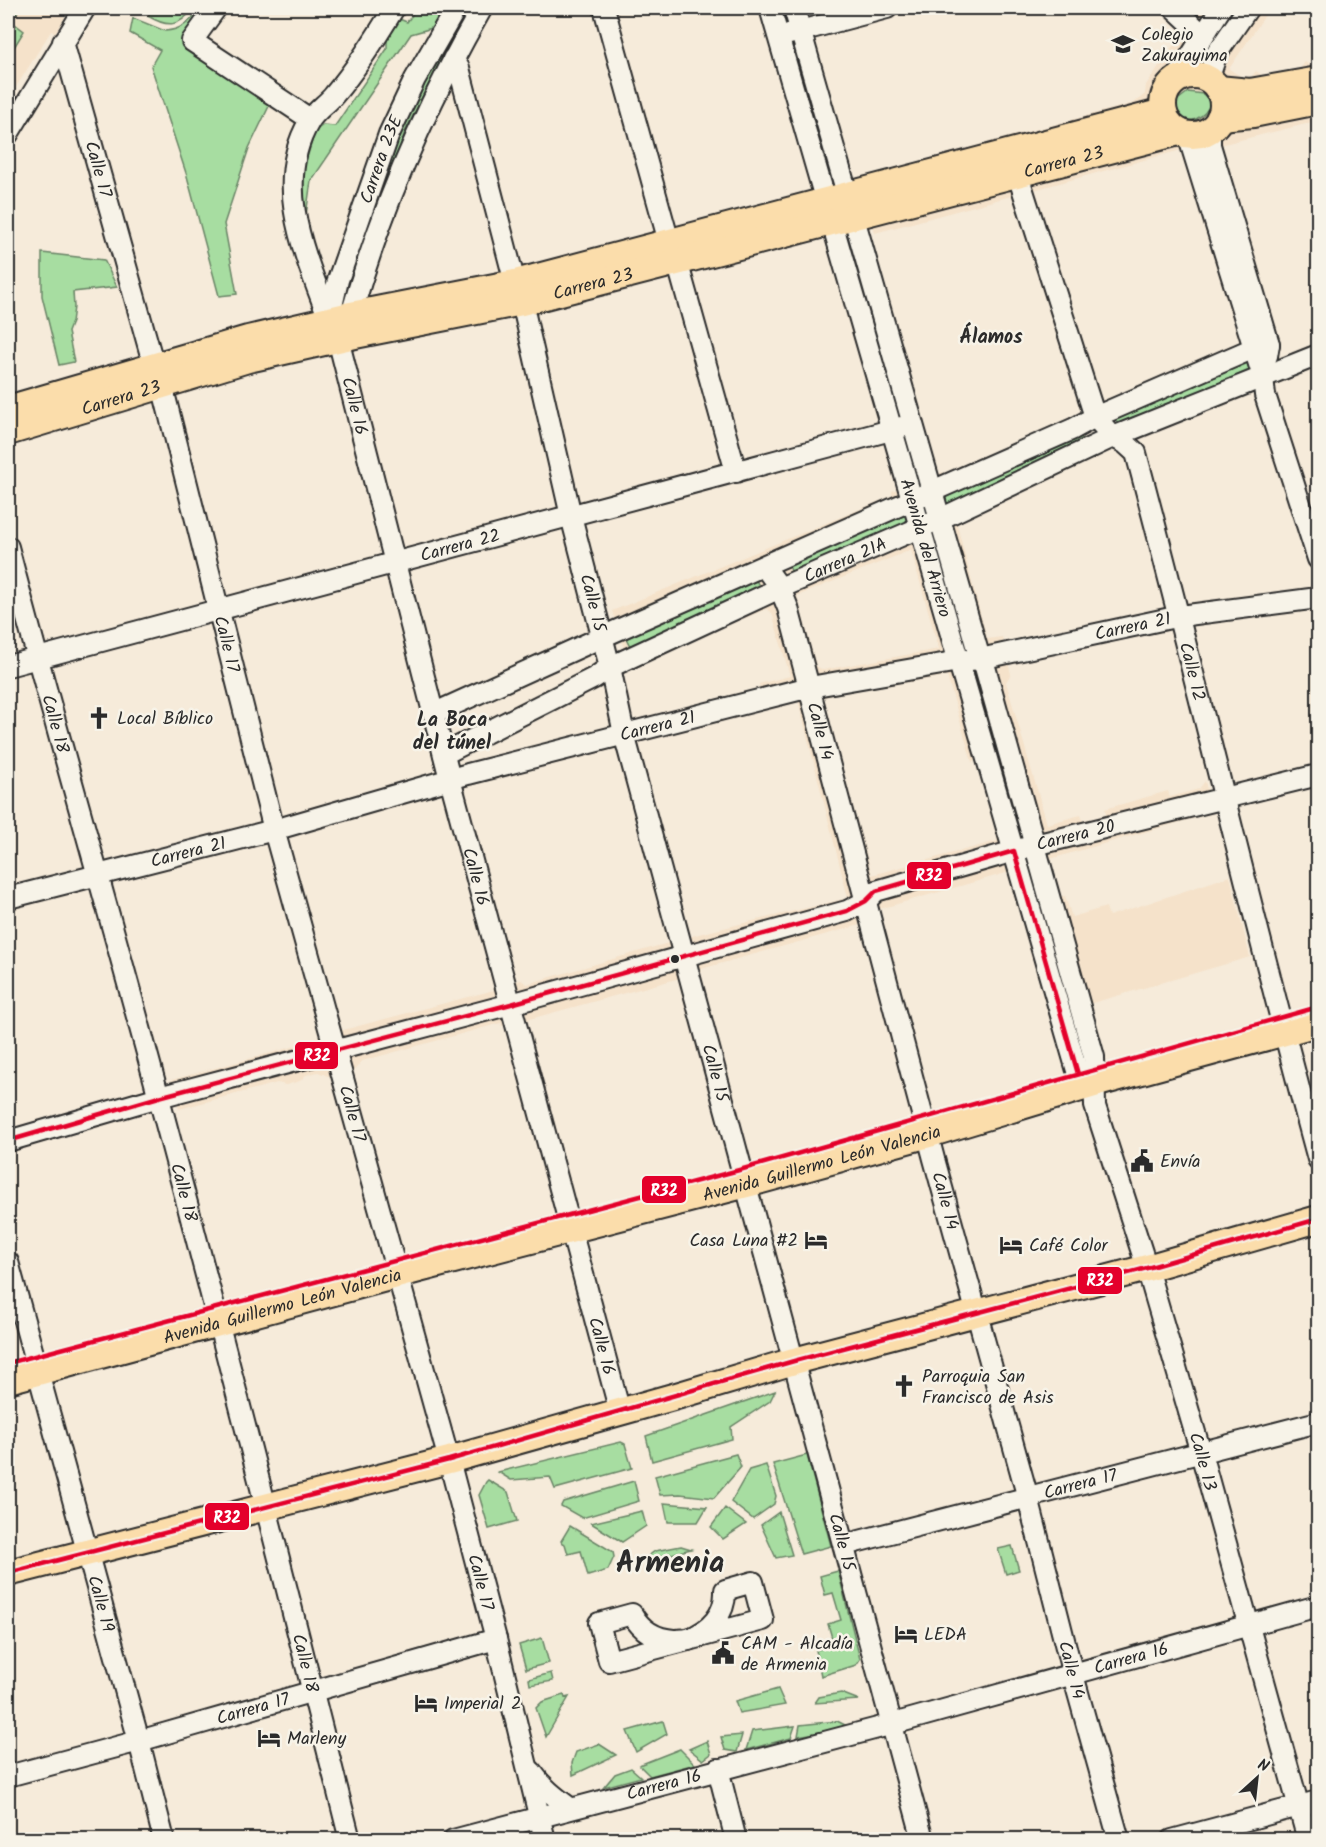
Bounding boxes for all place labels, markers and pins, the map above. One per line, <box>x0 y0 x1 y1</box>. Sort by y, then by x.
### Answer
place label: Colegio Zakurayima <box>1141 21 1228 71</box>
school or university icon: Colegio Zakurayima <box>1110 31 1136 57</box>
church icon: Local Bíblico <box>86 705 112 731</box>
place label: Local Bíblico <box>117 705 213 734</box>
unlabelled marker <box>669 953 681 965</box>
public building icon: Envía <box>1129 1148 1155 1174</box>
place label: Envía <box>1160 1148 1200 1177</box>
place label: Casa Luna #2 <box>689 1227 798 1256</box>
hotel icon: Casa Luna #2 <box>803 1227 829 1253</box>
hotel icon: Café Color <box>998 1232 1024 1258</box>
place label: Café Color <box>1029 1232 1109 1261</box>
place label: Parroquia San Francisco de Asis <box>922 1363 1054 1413</box>
church icon: Parroquia San Francisco de Asis <box>891 1373 917 1399</box>
hotel icon: LEDA <box>893 1621 919 1647</box>
place label: LEDA <box>924 1621 967 1650</box>
place label: CAM - Alcadía de Armenia <box>741 1630 853 1680</box>
public building icon: CAM - Alcadía de Armenia <box>710 1640 736 1666</box>
hotel icon: Imperial 2 <box>413 1690 439 1716</box>
place label: Imperial 2 <box>444 1690 521 1719</box>
hotel icon: Marleny <box>256 1725 282 1751</box>
place label: Marleny <box>287 1725 347 1754</box>

